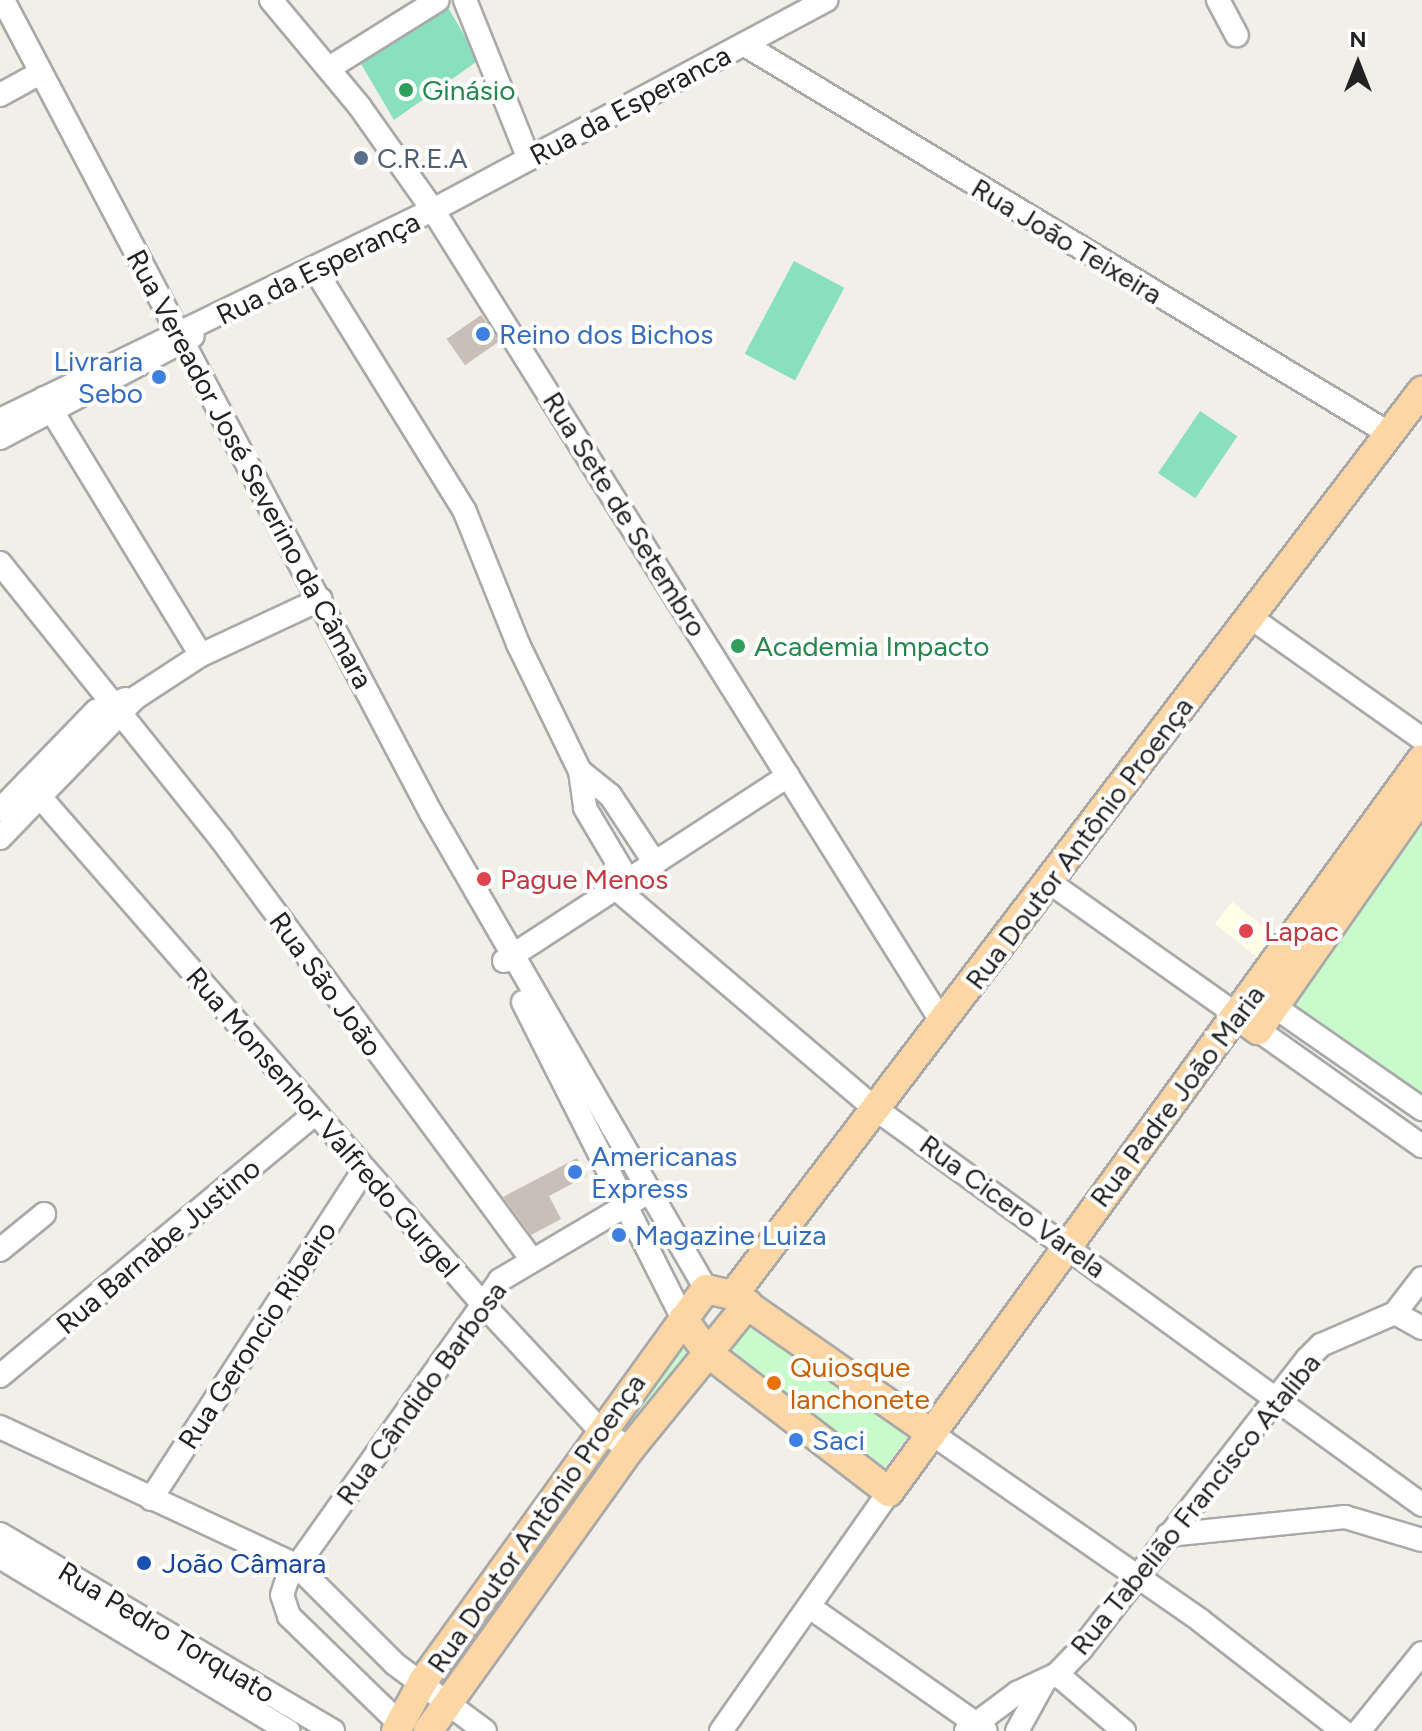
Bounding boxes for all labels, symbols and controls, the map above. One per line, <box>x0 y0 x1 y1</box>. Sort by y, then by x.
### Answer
north arrow <box>1318 24 1398 104</box>
text: N <box>1349 26 1367 53</box>
street label: Rua da Esperanca <box>524 38 736 172</box>
place label: Ginásio <box>422 73 515 107</box>
marker: Ginásio <box>397 81 415 99</box>
place label: C.R.E.A <box>377 141 468 175</box>
marker: C.R.E.A <box>352 149 370 167</box>
street label: Rua João Teixeira <box>966 171 1168 311</box>
street label: Rua da Esperança <box>211 204 425 332</box>
street label: Rua Vereador José Severino da Câmara <box>120 244 380 694</box>
place label: Reino dos Bichos <box>499 317 713 351</box>
marker: Reino dos Bichos <box>474 325 492 343</box>
place label: Livraria Sebo <box>53 344 143 410</box>
marker: Livraria Sebo <box>150 368 168 386</box>
street label: Rua Sete de Setembro <box>536 385 714 643</box>
place label: Academia Impacto <box>754 629 990 663</box>
marker: Academia Impacto <box>729 637 747 655</box>
street label: Rua Doutor Antônio Proença <box>958 690 1200 996</box>
place label: Pague Menos <box>500 862 668 896</box>
marker: Pague Menos <box>475 870 493 888</box>
street label: Rua São João <box>262 905 390 1063</box>
place label: Lapac <box>1264 914 1339 948</box>
marker: Lapac <box>1235 920 1257 942</box>
street label: Rua Monsenhor Valfredo Gurgel <box>179 960 467 1284</box>
street label: Rua Padre João Maria <box>1083 979 1271 1213</box>
street label: Rua Cicero Varela <box>913 1127 1113 1285</box>
place label: Americanas Express <box>591 1139 737 1205</box>
street label: Rua Barnabe Justino <box>49 1151 267 1341</box>
marker: Americanas Express <box>566 1163 584 1181</box>
street label: Rua Geroncio Ribeiro <box>171 1215 343 1455</box>
place label: Magazine Luiza <box>635 1218 826 1252</box>
marker: Magazine Luiza <box>610 1226 628 1244</box>
street label: Rua Cândido Barbosa <box>329 1275 513 1511</box>
street label: Rua Tabelião Francisco Ataliba <box>1063 1346 1327 1662</box>
place label: Quiosque lanchonete <box>790 1350 930 1416</box>
street label: Rua Doutor Antônio Proença <box>420 1367 652 1679</box>
marker: Quiosque lanchonete <box>765 1374 783 1392</box>
place label: Saci <box>812 1423 865 1457</box>
marker: Saci <box>787 1431 805 1449</box>
place label: João Câmara <box>162 1546 326 1580</box>
marker: João Câmara <box>133 1552 155 1574</box>
street label: Rua Pedro Torquato <box>53 1554 281 1710</box>

